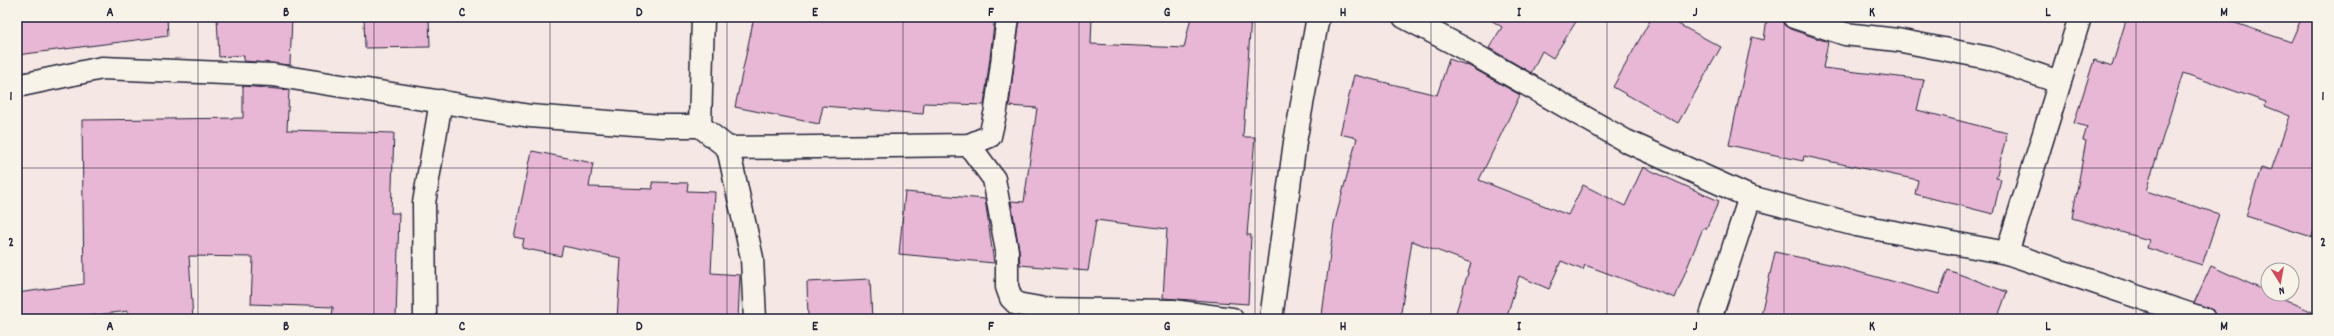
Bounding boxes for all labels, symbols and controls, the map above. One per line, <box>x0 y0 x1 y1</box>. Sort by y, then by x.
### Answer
text: A <box>106 4 114 23</box>
text: B <box>283 4 289 23</box>
text: C <box>459 4 466 23</box>
text: D <box>636 4 643 23</box>
text: E <box>812 4 819 23</box>
text: F <box>988 4 994 23</box>
text: G <box>1164 4 1171 23</box>
text: H <box>1340 4 1347 23</box>
text: I <box>1517 4 1522 23</box>
text: J <box>1693 4 1698 23</box>
text: K <box>1869 4 1875 23</box>
text: L <box>2045 4 2051 23</box>
text: M <box>2220 4 2228 23</box>
text: 1 <box>10 88 13 107</box>
text: 1 <box>2322 88 2325 107</box>
text: 2 <box>8 234 14 253</box>
text: 2 <box>2320 234 2326 253</box>
north arrow <box>2260 262 2300 302</box>
text: N <box>2277 281 2286 298</box>
text: A <box>106 318 114 336</box>
text: B <box>283 318 289 336</box>
text: C <box>459 318 466 336</box>
text: D <box>636 318 643 336</box>
text: E <box>812 318 819 336</box>
text: F <box>988 318 994 336</box>
text: G <box>1164 318 1171 336</box>
text: H <box>1340 318 1347 336</box>
text: I <box>1517 318 1522 336</box>
text: J <box>1693 318 1698 336</box>
text: K <box>1869 318 1875 336</box>
text: L <box>2045 318 2051 336</box>
text: M <box>2220 318 2228 336</box>

